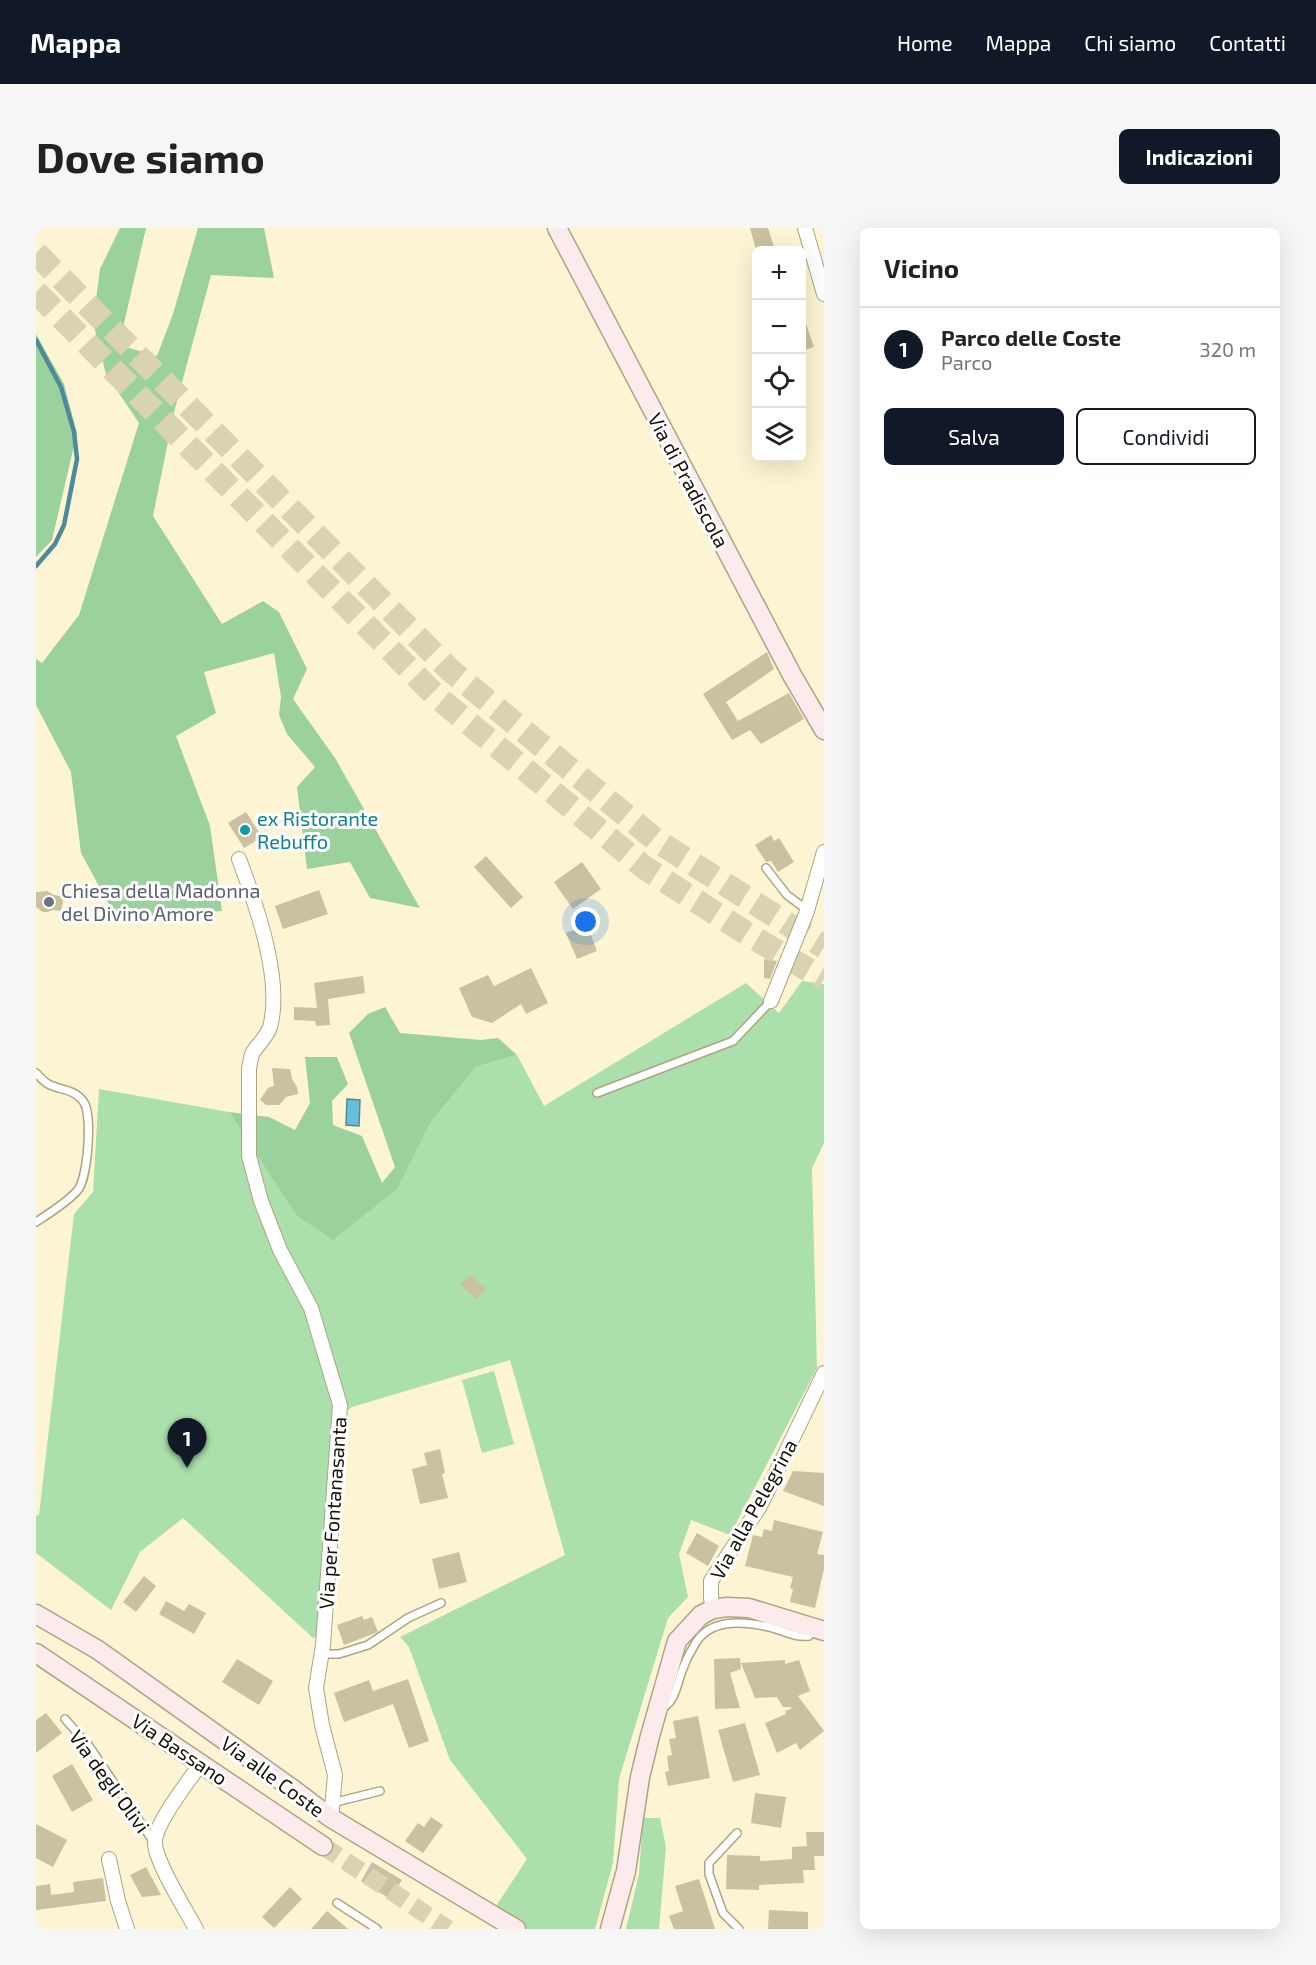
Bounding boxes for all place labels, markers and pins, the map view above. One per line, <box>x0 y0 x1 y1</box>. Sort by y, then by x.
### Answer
place label: ex Ristorante Rebuffo <box>257 806 378 853</box>
marker: ex Ristorante Rebuffo <box>238 823 252 837</box>
place label: Chiesa della Madonna del Divino Amore <box>61 878 260 925</box>
marker: Chiesa della Madonna del Divino Amore <box>42 895 56 909</box>
pin: 1 <box>168 1418 206 1468</box>

